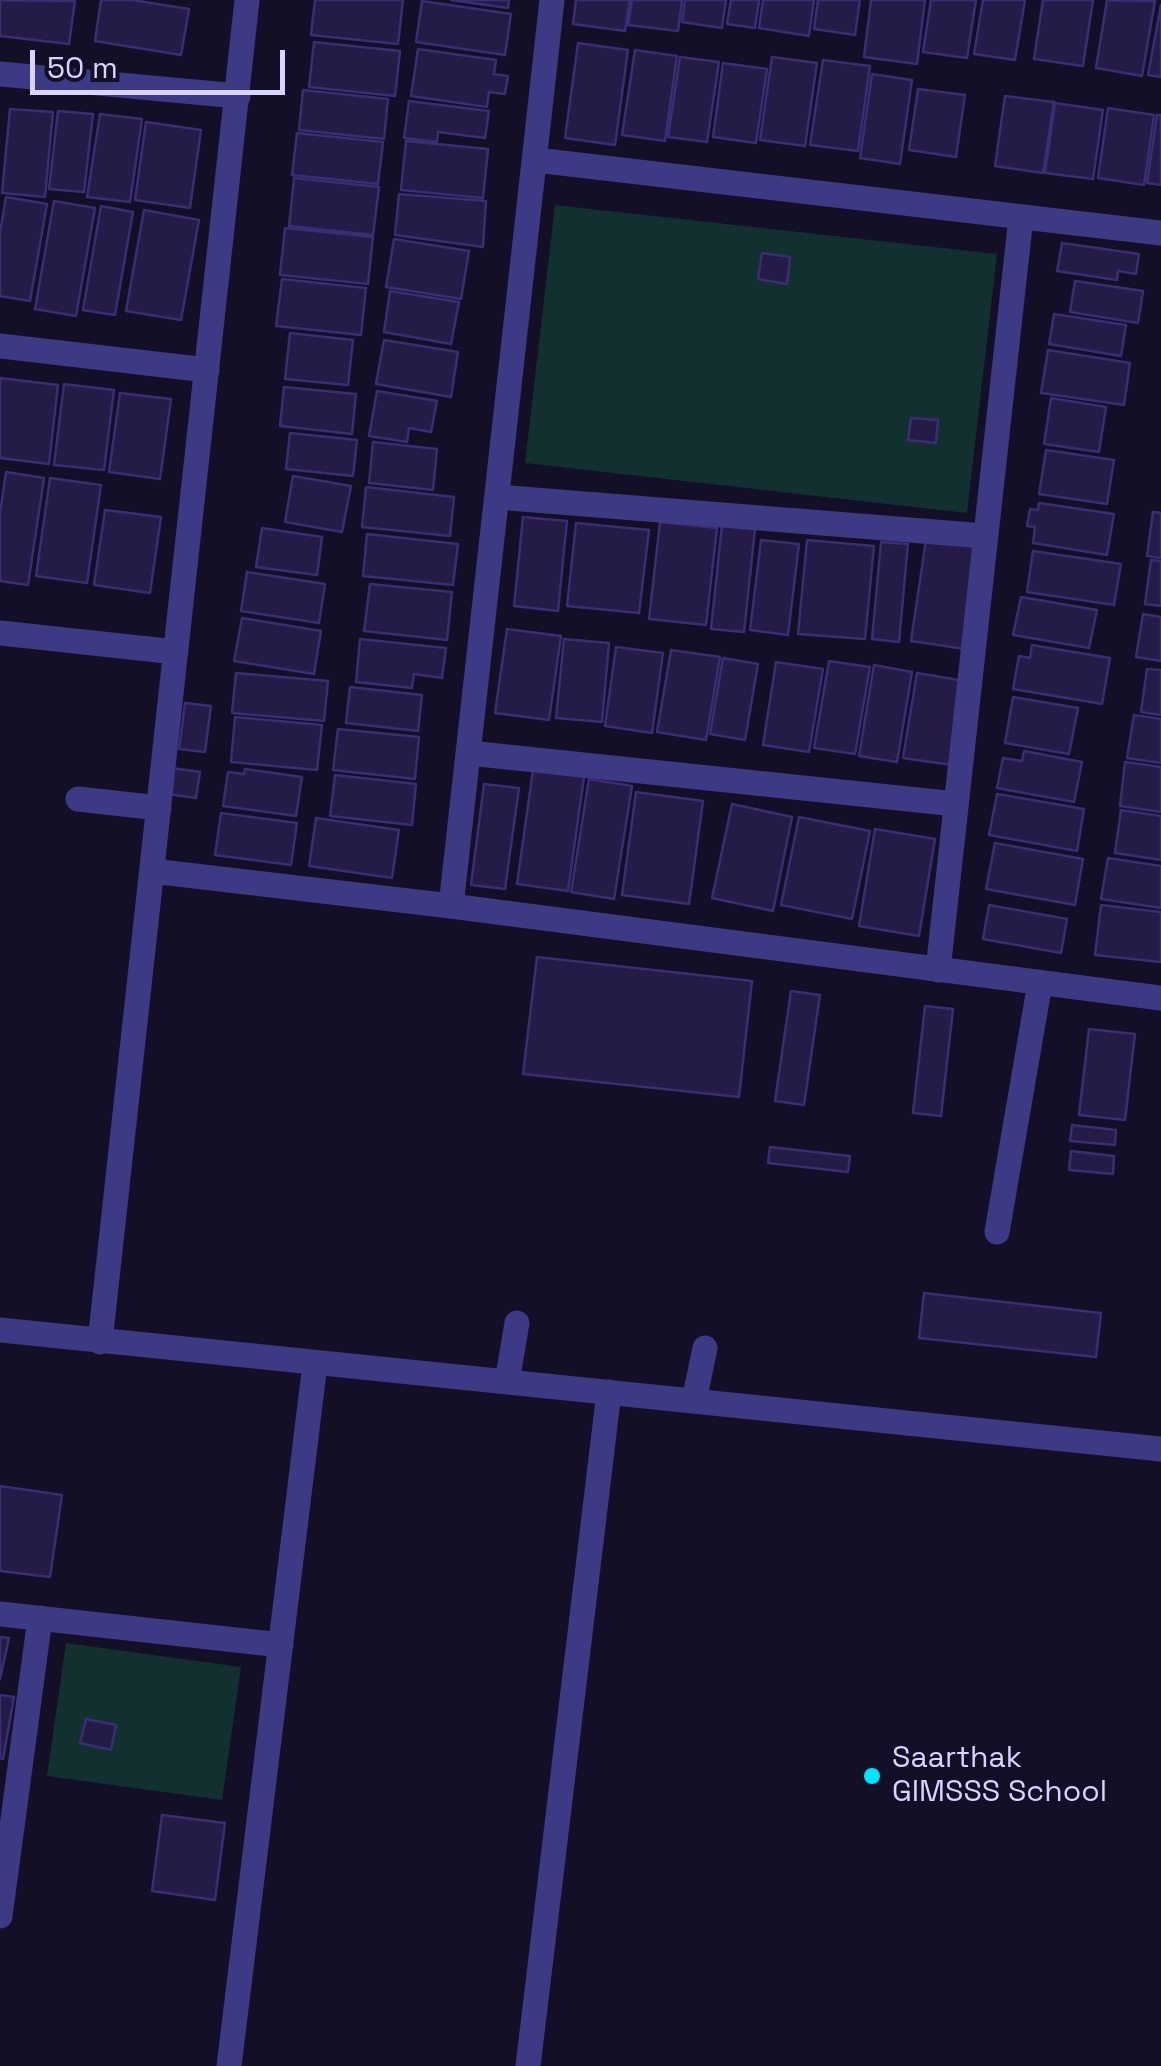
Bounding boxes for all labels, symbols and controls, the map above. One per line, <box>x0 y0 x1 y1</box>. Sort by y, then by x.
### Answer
scale bar <box>35 30 290 92</box>
text: 50 m <box>47 48 118 87</box>
place label: Saarthak GIMSSS School <box>892 1741 1107 1812</box>
marker: Saarthak GIMSSS School <box>861 1765 883 1787</box>

